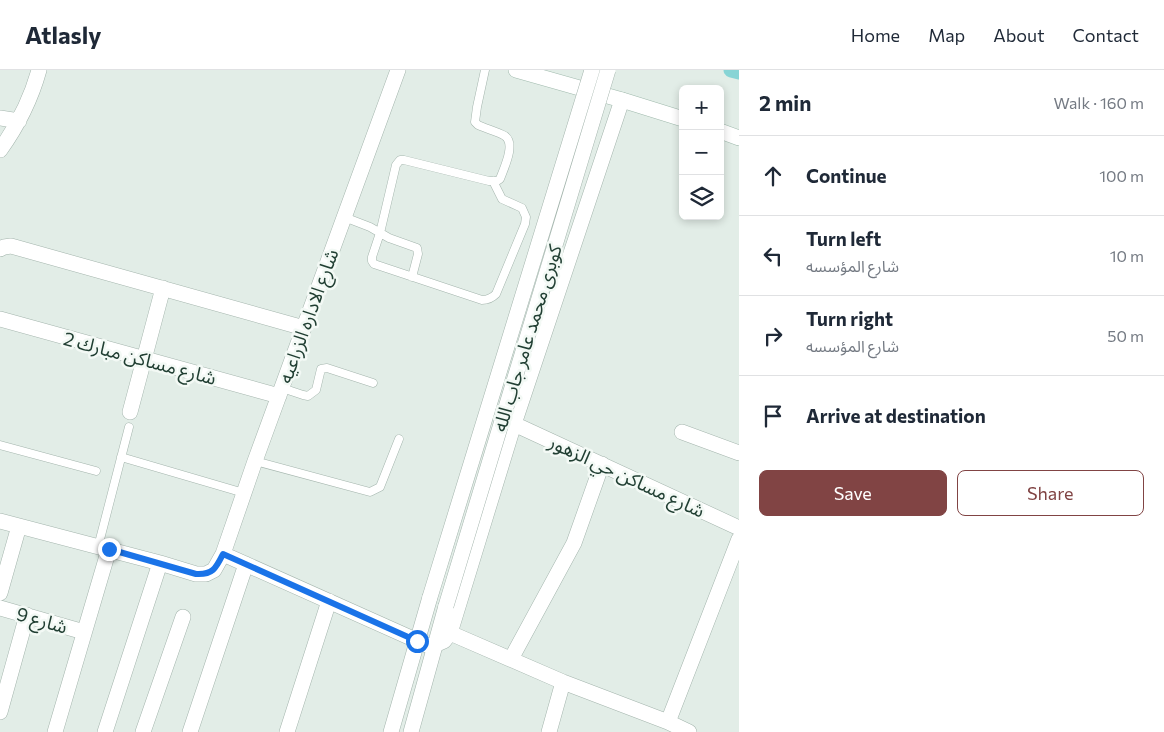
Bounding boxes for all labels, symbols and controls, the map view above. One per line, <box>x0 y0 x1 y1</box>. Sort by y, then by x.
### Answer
text: Atlasly <box>25 20 102 49</box>
text: Home <box>851 24 900 46</box>
text: Map <box>928 24 965 46</box>
text: About <box>993 24 1045 46</box>
text: Contact <box>1073 24 1139 46</box>
map controls <box>679 85 724 220</box>
button: + <box>679 85 724 130</box>
text: 2 min <box>759 90 811 115</box>
text: Walk · 160 m <box>1054 93 1144 112</box>
button: − <box>679 130 724 175</box>
icon: ahead <box>759 162 787 190</box>
text: Continue <box>806 164 886 187</box>
text: 100 m <box>1099 166 1144 185</box>
button: layers <box>679 175 724 220</box>
text: Turn left <box>806 227 881 250</box>
street label: كوبرى محمد عامر جاب الله <box>487 241 567 434</box>
icon: left <box>759 242 787 270</box>
street label: شارع الاداره الزراعيه <box>273 246 345 387</box>
text: 10 m <box>1110 246 1144 265</box>
text: شارع المؤسسه <box>806 256 899 275</box>
text: Turn right <box>806 307 893 330</box>
icon: right <box>759 322 787 350</box>
street label: شارع مساكن مبارك 2 <box>60 326 219 392</box>
text: 50 m <box>1107 326 1144 345</box>
text: شارع المؤسسه <box>806 336 899 355</box>
icon: arrive <box>759 402 787 430</box>
text: Arrive at destination <box>806 404 986 427</box>
street label: شارع مساكن حي الزهور <box>543 429 709 526</box>
button: Save <box>759 470 947 516</box>
button: Share <box>957 470 1144 516</box>
route end <box>98 538 121 561</box>
street label: شارع 9 <box>13 601 70 641</box>
route start <box>406 630 429 653</box>

